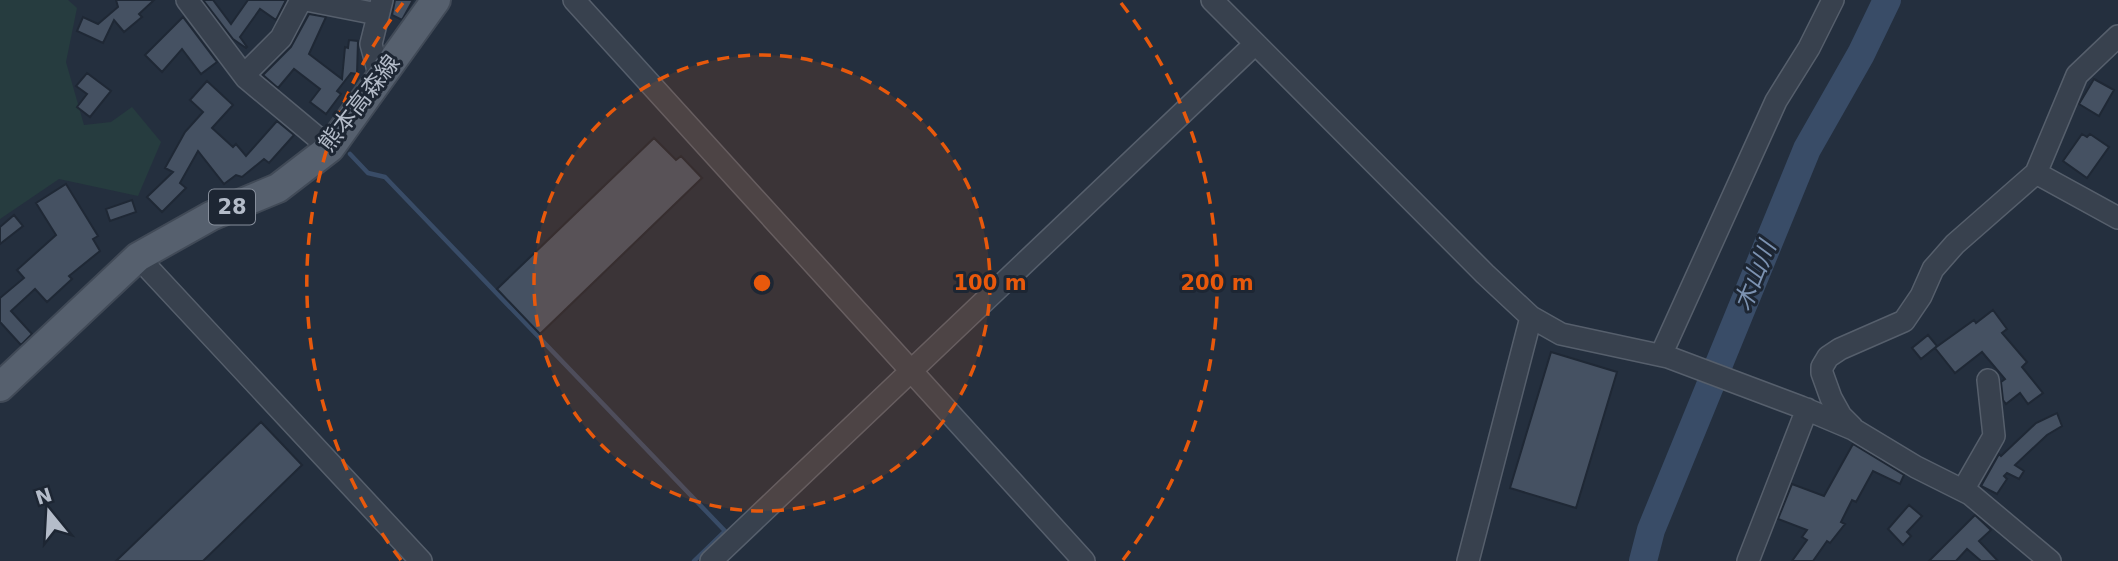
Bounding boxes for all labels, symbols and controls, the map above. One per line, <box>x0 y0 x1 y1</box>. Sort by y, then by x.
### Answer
street label: 熊本高森線 <box>313 50 405 156</box>
road number: 28 <box>209 190 255 224</box>
water label: 木山川 <box>1729 235 1783 315</box>
centre of rings <box>750 271 774 295</box>
text: 100 m <box>953 271 1027 295</box>
text: 200 m <box>1180 271 1254 295</box>
north arrow <box>14 477 84 547</box>
text: N <box>33 483 55 509</box>

